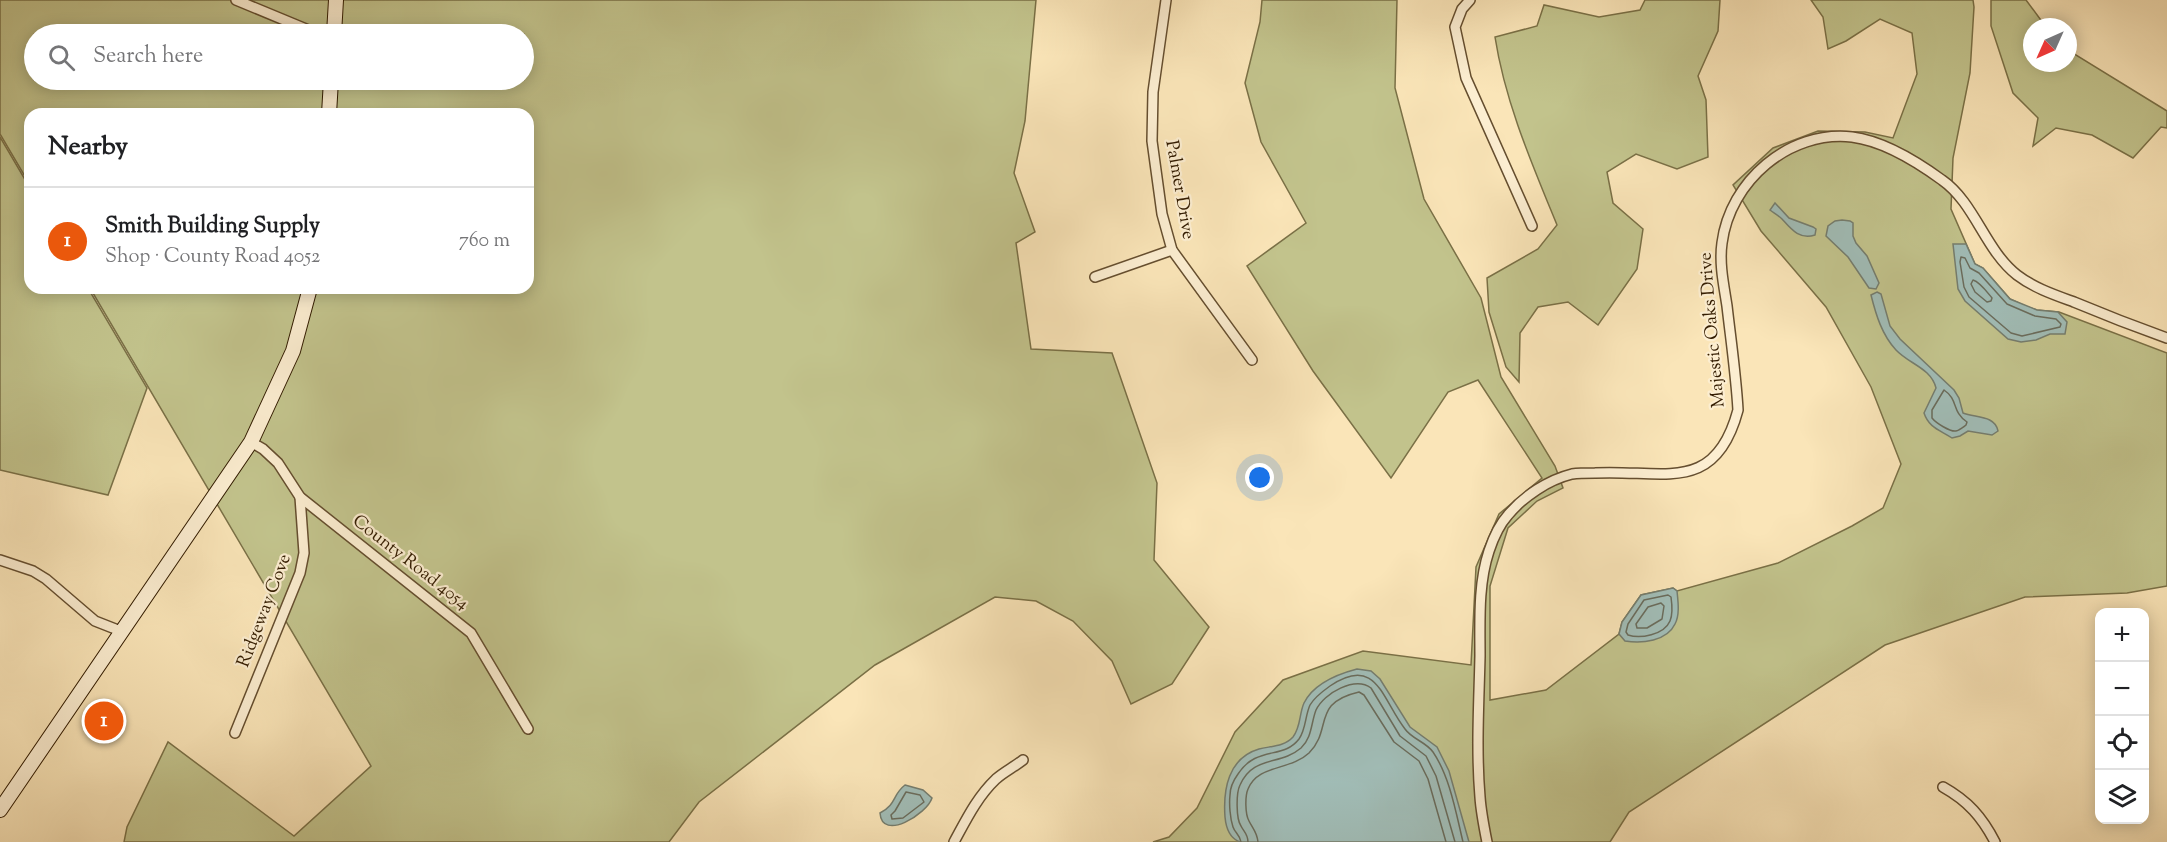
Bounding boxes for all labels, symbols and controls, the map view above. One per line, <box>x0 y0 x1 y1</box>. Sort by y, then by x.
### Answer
north arrow <box>2023 18 2077 72</box>
search box <box>24 24 534 90</box>
icon: search <box>45 41 78 74</box>
text: Search here <box>93 41 203 73</box>
text: Nearby <box>48 129 128 166</box>
street label: Palmer Drive <box>1157 138 1201 242</box>
text: Smith Building Supply <box>105 211 320 243</box>
text: 1 <box>64 227 71 256</box>
text: 760 m <box>459 227 510 256</box>
text: Shop · County Road 4052 <box>105 243 320 272</box>
street label: Majestic Oaks Drive <box>1693 251 1733 409</box>
your location <box>1245 463 1274 492</box>
street label: County Road 4054 <box>346 509 474 617</box>
street label: Ridgeway Cove <box>231 550 299 672</box>
map controls <box>2095 608 2149 824</box>
button: + <box>2095 608 2149 662</box>
button: − <box>2095 662 2149 716</box>
pin: 1 <box>84 698 124 744</box>
button: locate <box>2095 716 2149 770</box>
button: layers <box>2095 770 2149 824</box>

